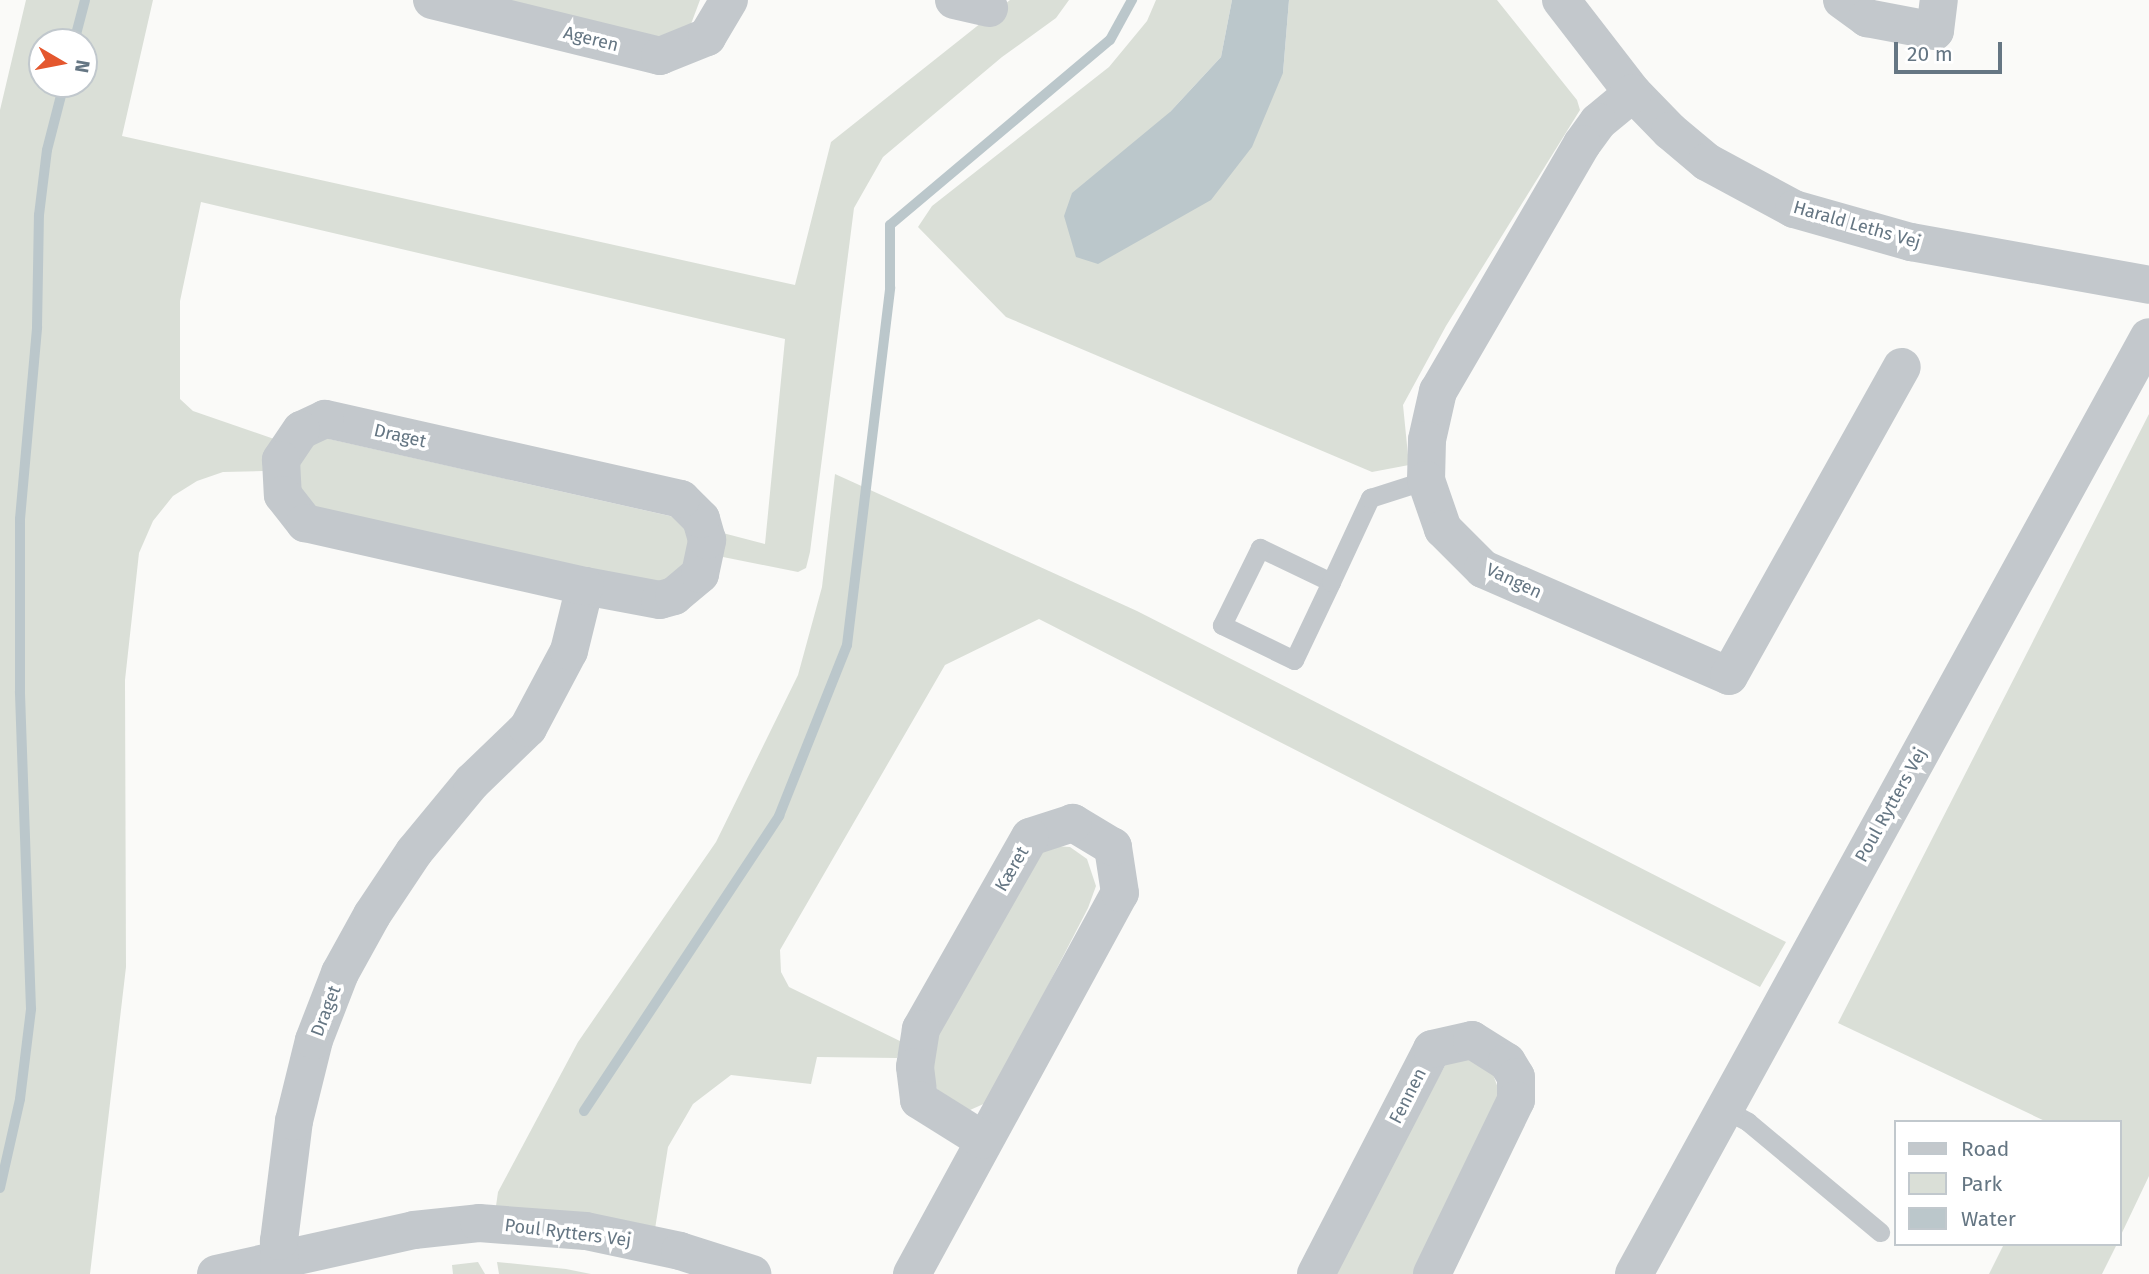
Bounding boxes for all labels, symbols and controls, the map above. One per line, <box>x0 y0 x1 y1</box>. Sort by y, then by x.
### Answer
street label: Ageren <box>561 22 621 56</box>
north arrow <box>28 28 98 98</box>
scale bar <box>1897 28 2006 72</box>
text: 20 m <box>1907 41 1953 67</box>
text: N <box>70 58 95 75</box>
street label: Harald Leths Vej <box>1791 196 1923 254</box>
street label: Draget <box>372 420 428 452</box>
street label: Vangen <box>1483 559 1545 603</box>
street label: Poul Rytters Vej <box>1851 744 1931 866</box>
street label: Kæret <box>991 843 1033 895</box>
street label: Draget <box>306 982 346 1040</box>
street label: Fennen <box>1385 1065 1431 1127</box>
legend <box>1894 1120 2121 1246</box>
text: Road <box>1961 1136 2009 1162</box>
text: Park <box>1961 1171 2002 1197</box>
text: Water <box>1961 1206 2016 1232</box>
street label: Poul Rytters Vej <box>503 1215 633 1251</box>

